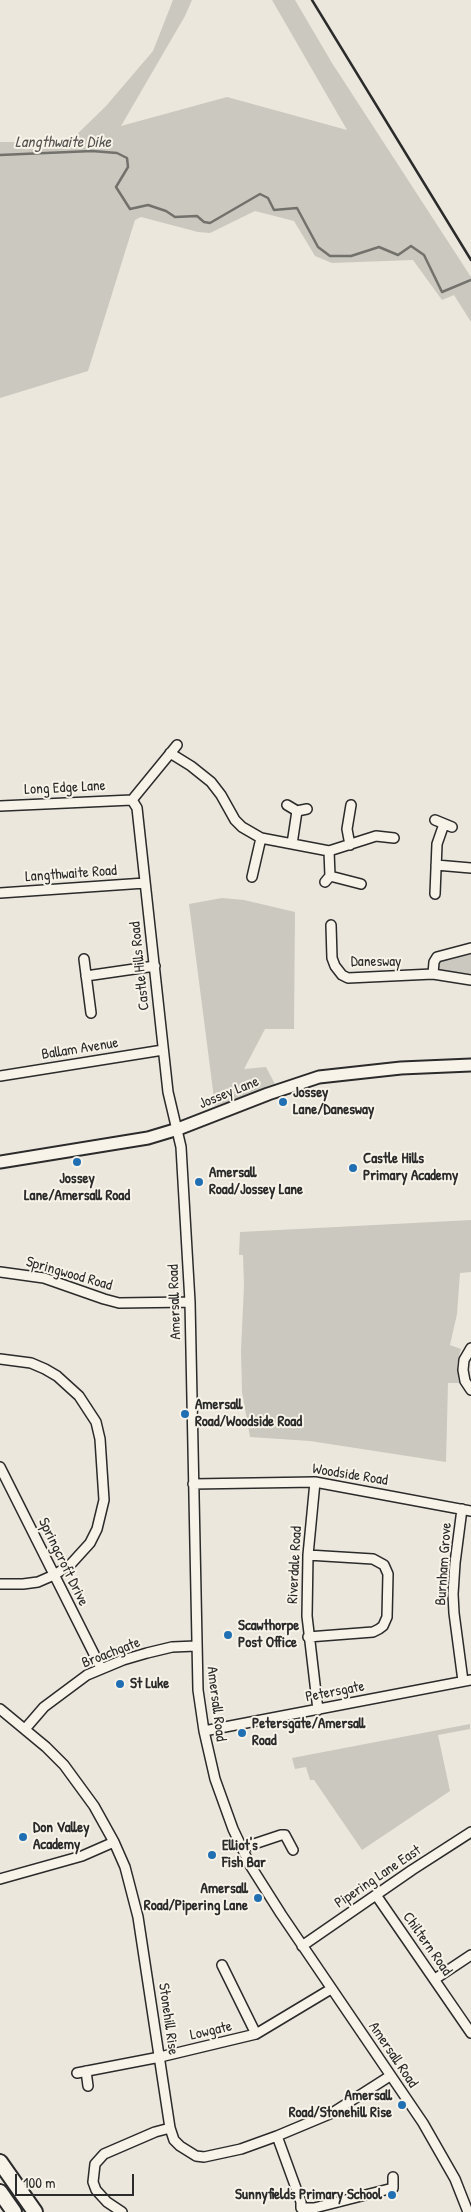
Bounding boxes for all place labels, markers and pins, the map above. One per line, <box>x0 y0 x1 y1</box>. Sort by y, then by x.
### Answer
place label: Jossey Lane/Danesway <box>293 1084 374 1119</box>
marker: Jossey Lane/Danesway <box>277 1096 289 1108</box>
place label: Castle Hills Primary Academy <box>363 1150 458 1185</box>
marker: Jossey Lane/Amersall Road <box>71 1156 83 1168</box>
marker: Castle Hills Primary Academy <box>347 1162 359 1174</box>
place label: Amersall Road/Jossey Lane <box>209 1164 303 1199</box>
place label: Jossey Lane/Amersall Road <box>24 1170 130 1205</box>
marker: Amersall Road/Jossey Lane <box>193 1176 205 1188</box>
place label: Amersall Road/Woodside Road <box>195 1396 302 1431</box>
marker: Amersall Road/Woodside Road <box>179 1408 191 1420</box>
place label: Scawthorpe Post Office <box>238 1617 299 1652</box>
marker: Scawthorpe Post Office <box>222 1629 234 1641</box>
place label: St Luke <box>130 1675 169 1693</box>
marker: St Luke <box>114 1678 126 1690</box>
place label: Petersgate/Amersall Road <box>252 1715 365 1750</box>
marker: Petersgate/Amersall Road <box>236 1727 248 1739</box>
place label: Don Valley Academy <box>33 1819 89 1854</box>
marker: Don Valley Academy <box>17 1831 29 1843</box>
place label: Elliot's Fish Bar <box>222 1837 266 1872</box>
marker: Elliot's Fish Bar <box>206 1849 218 1861</box>
place label: Amersall Road/Pipering Lane <box>144 1880 248 1915</box>
marker: Amersall Road/Pipering Lane <box>252 1892 264 1904</box>
place label: Amersall Road/Stonehill Rise <box>289 2087 392 2122</box>
marker: Amersall Road/Stonehill Rise <box>396 2099 408 2111</box>
place label: Sunnyfields Primary School <box>235 2186 382 2204</box>
marker: Sunnyfields Primary School <box>386 2189 398 2201</box>

